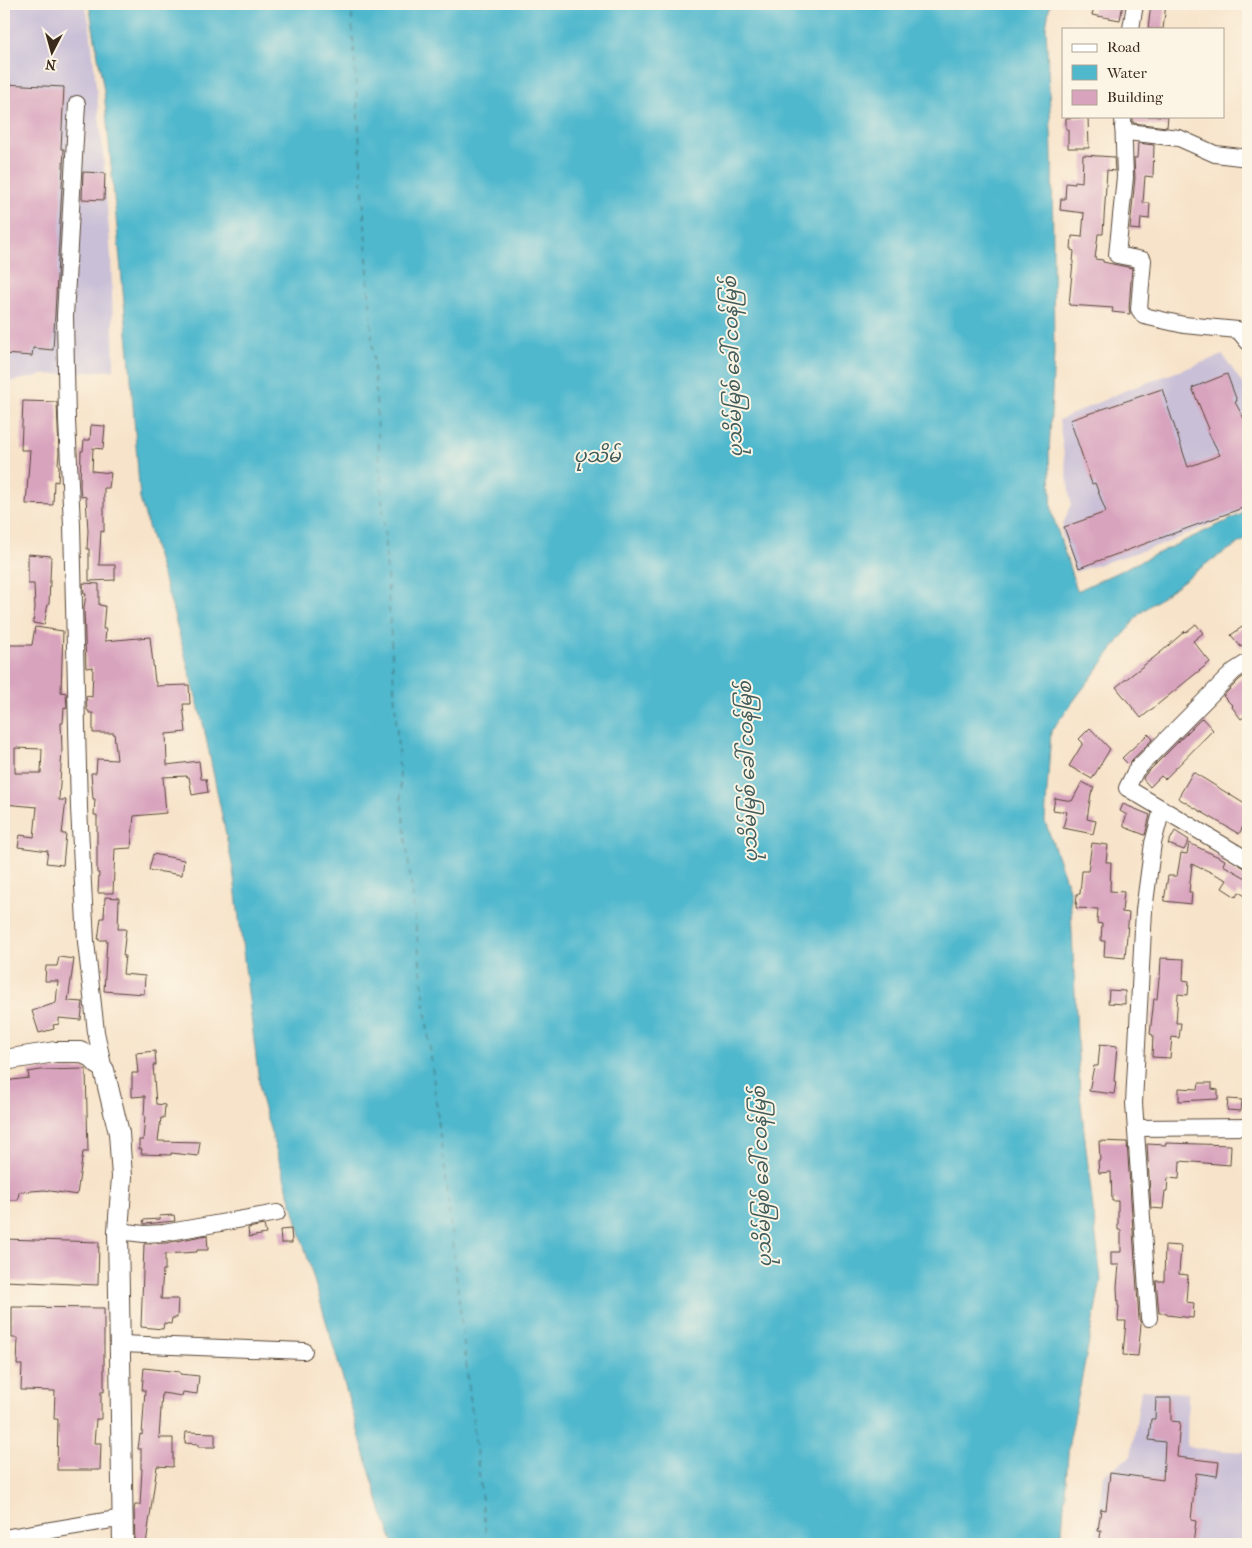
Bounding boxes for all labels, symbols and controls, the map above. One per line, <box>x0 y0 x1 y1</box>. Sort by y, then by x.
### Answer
north arrow <box>28 28 78 78</box>
legend <box>1062 28 1224 118</box>
text: Road <box>1107 38 1141 56</box>
text: N <box>44 55 57 73</box>
text: Water <box>1106 64 1147 82</box>
text: Building <box>1107 88 1164 106</box>
water label: ပုသိမ်မြစ် ခေါ် ငဝန်မြစ် <box>716 275 751 458</box>
water label: ပုသိမ် <box>573 442 622 471</box>
water label: ပုသိမ်မြစ် ခေါ် ငဝန်မြစ် <box>731 680 766 863</box>
water label: ပုသိမ်မြစ် ခေါ် ငဝန်မြစ် <box>745 1085 780 1268</box>

